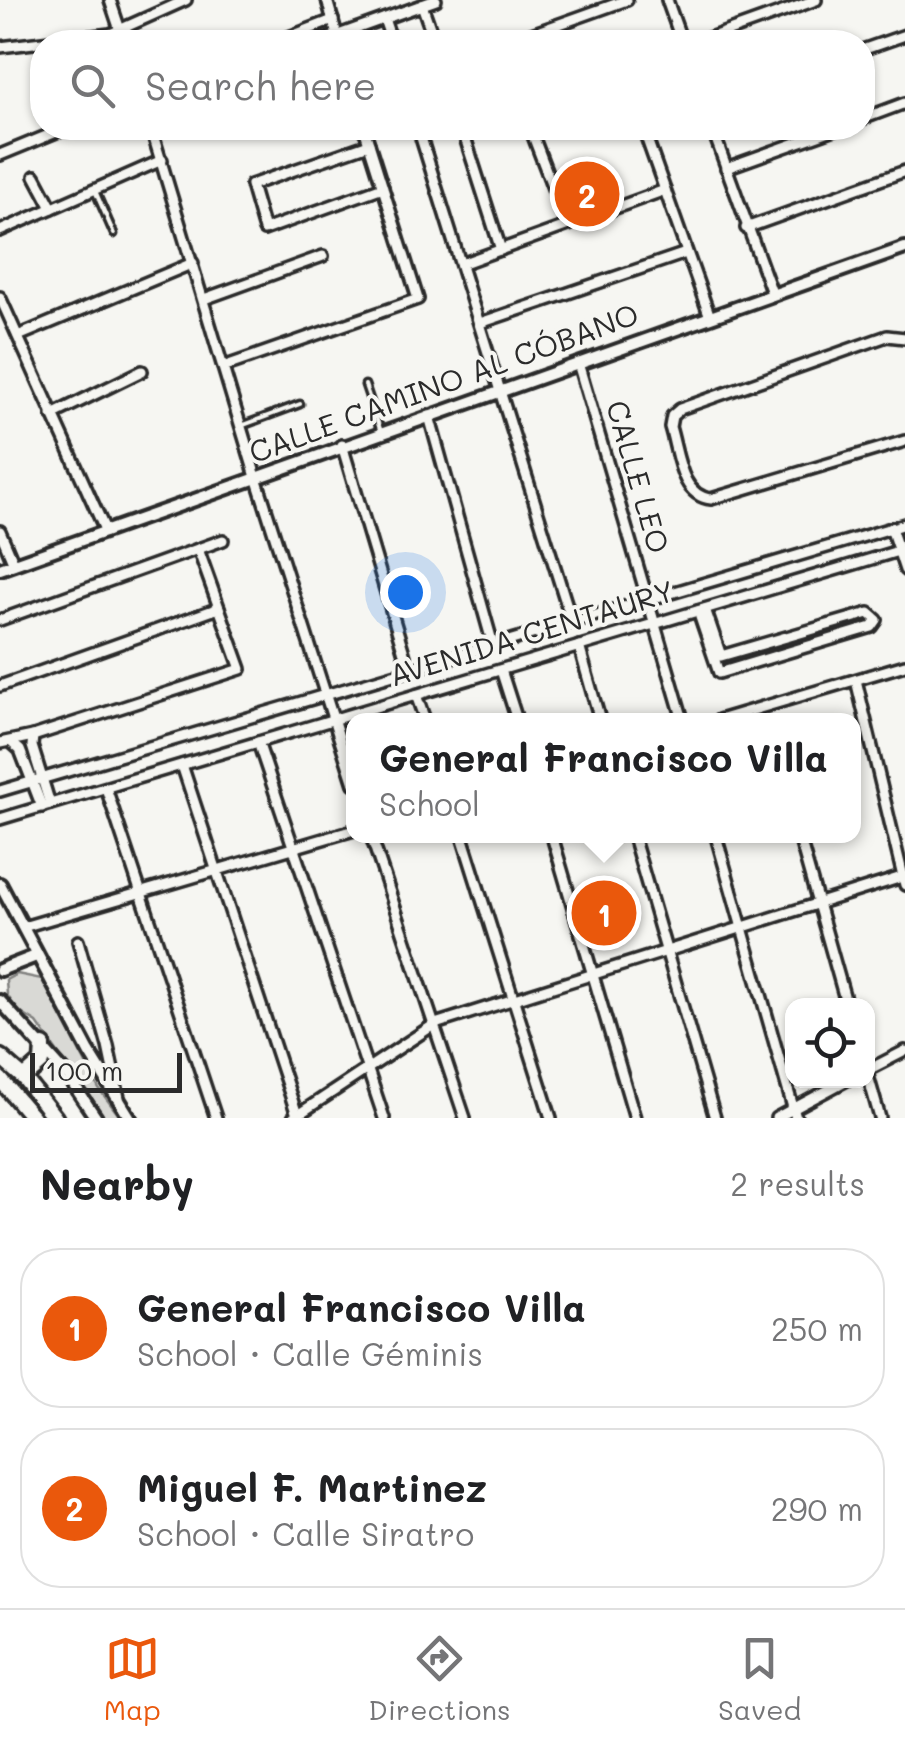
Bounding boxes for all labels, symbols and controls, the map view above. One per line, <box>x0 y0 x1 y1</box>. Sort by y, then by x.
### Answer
search box <box>30 30 875 140</box>
icon: search <box>65 58 120 113</box>
text: Search here <box>145 60 376 110</box>
pin: 2 <box>554 156 620 232</box>
street label: CALLE CAMINO AL CÓBANO <box>243 293 644 471</box>
street label: CALLE LEO <box>598 395 680 558</box>
your location <box>380 567 431 618</box>
street label: AVENIDA CENTAURY <box>384 570 679 695</box>
popup <box>346 713 861 843</box>
text: General Francisco Villa <box>379 732 828 782</box>
text: School <box>379 782 480 824</box>
pin: 1 <box>572 876 636 950</box>
map controls <box>785 998 875 1088</box>
button: locate <box>785 998 875 1088</box>
scale bar <box>30 1048 182 1092</box>
text: 100 m <box>45 1052 123 1088</box>
text: Nearby <box>40 1156 194 1211</box>
text: 2 results <box>730 1162 865 1204</box>
text: General Francisco Villa <box>137 1282 586 1332</box>
text: 1 <box>67 1307 82 1349</box>
text: 250 m <box>771 1307 863 1349</box>
text: School · Calle Géminis <box>137 1332 483 1374</box>
text: Miguel F. Martinez <box>137 1462 487 1512</box>
text: 2 <box>66 1487 83 1529</box>
text: 290 m <box>771 1487 863 1529</box>
text: School · Calle Siratro <box>137 1512 474 1554</box>
tab: Map <box>104 1631 161 1727</box>
tab: Directions <box>368 1631 511 1727</box>
tab: Saved <box>718 1631 801 1727</box>

